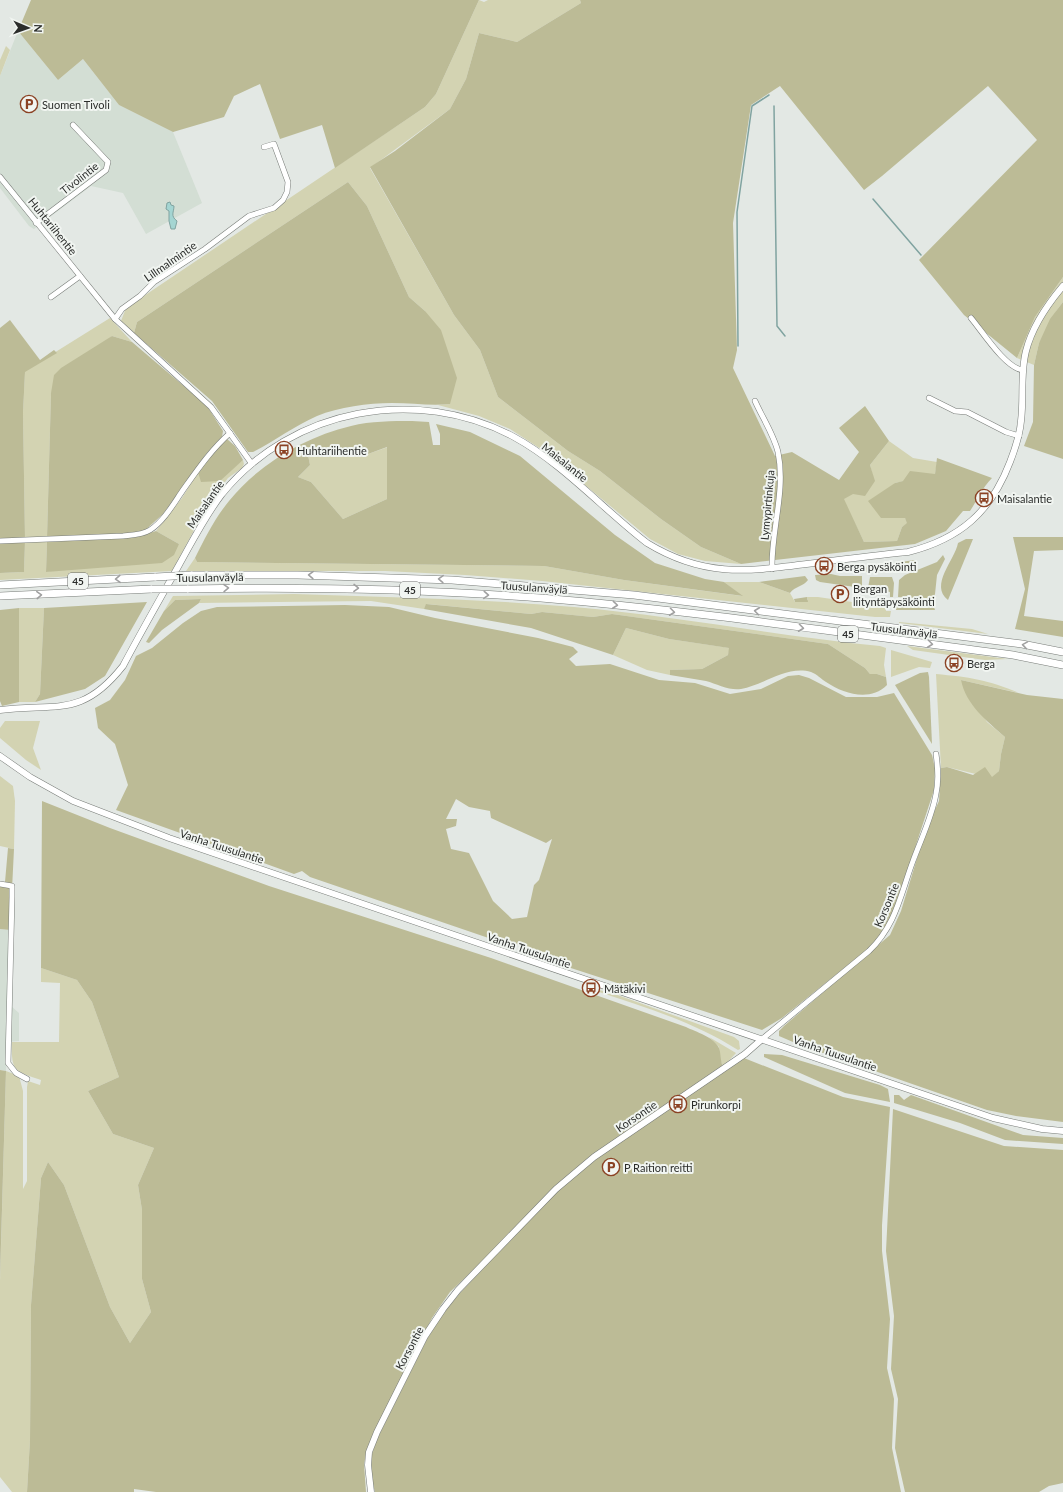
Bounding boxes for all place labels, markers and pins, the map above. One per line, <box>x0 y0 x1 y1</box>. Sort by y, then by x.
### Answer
parking icon: Suomen Tivoli <box>19 94 39 114</box>
place label: Suomen Tivoli <box>42 98 110 111</box>
bus stop icon: Huhtariihentie <box>274 440 294 460</box>
place label: Huhtariihentie <box>297 444 367 457</box>
bus stop icon: Maisalantie <box>974 488 994 508</box>
place label: Maisalantie <box>997 492 1052 505</box>
bus stop icon: Berga pysäköinti <box>814 556 834 576</box>
place label: Berga pysäköinti <box>837 560 917 573</box>
place label: Bergan liityntäpysäköinti <box>853 582 935 608</box>
parking icon: Bergan liityntäpysäköinti <box>830 584 850 604</box>
bus stop icon: Berga <box>944 653 964 673</box>
place label: Berga <box>967 657 995 670</box>
bus stop icon: Mätäkivi <box>581 978 601 998</box>
place label: Mätäkivi <box>604 982 646 995</box>
bus stop icon: Pirunkorpi <box>668 1094 688 1114</box>
place label: Pirunkorpi <box>691 1098 741 1111</box>
parking icon: P Raition reitti <box>601 1157 621 1177</box>
place label: P Raition reitti <box>624 1161 692 1174</box>

